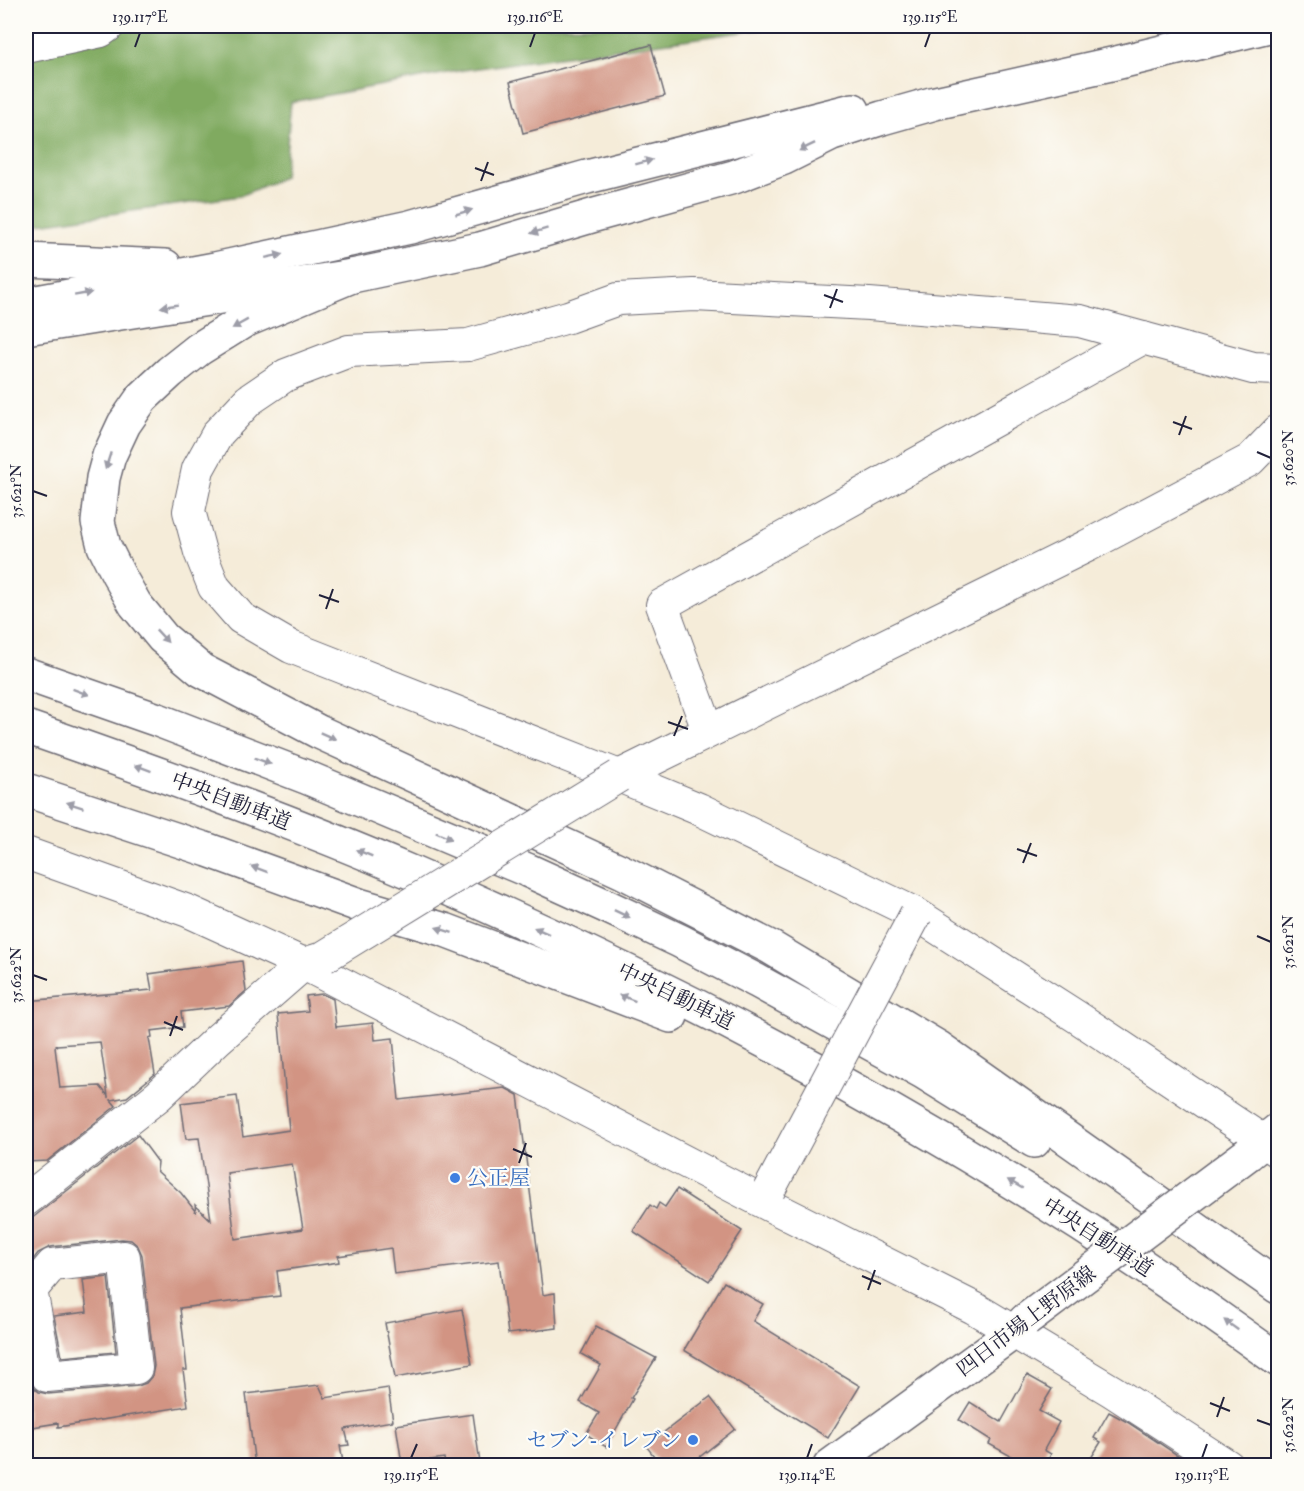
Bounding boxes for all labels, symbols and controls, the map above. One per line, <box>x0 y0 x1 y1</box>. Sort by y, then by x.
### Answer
text: 139.117°E <box>112 8 168 27</box>
text: 139.116°E <box>507 8 563 27</box>
text: 139.115°E <box>902 8 958 27</box>
one-way arrow <box>799 142 816 151</box>
one-way arrow <box>635 157 653 167</box>
one-way arrow <box>455 207 473 216</box>
one-way arrow <box>530 227 548 236</box>
one-way arrow <box>265 251 284 260</box>
one-way arrow <box>74 289 93 298</box>
one-way arrow <box>160 301 179 310</box>
one-way arrow <box>231 319 248 329</box>
text: 35.620°N <box>1279 429 1298 486</box>
one-way arrow <box>103 452 113 470</box>
text: 35.621°N <box>7 463 26 518</box>
one-way arrow <box>155 628 169 642</box>
one-way arrow <box>72 688 90 698</box>
one-way arrow <box>319 732 336 741</box>
one-way arrow <box>255 756 273 766</box>
one-way arrow <box>133 763 151 773</box>
street label: 中央自動車道 <box>167 766 294 837</box>
one-way arrow <box>66 800 84 810</box>
one-way arrow <box>435 831 452 840</box>
one-way arrow <box>354 848 372 858</box>
one-way arrow <box>250 863 268 873</box>
one-way arrow <box>614 909 631 918</box>
text: 35.621°N <box>1279 914 1298 969</box>
one-way arrow <box>435 925 453 935</box>
one-way arrow <box>534 927 551 936</box>
text: 35.622°N <box>7 946 26 1003</box>
street label: 中央自動車道 <box>613 957 738 1036</box>
one-way arrow <box>618 993 636 1002</box>
place label: 公正屋 <box>467 1165 530 1192</box>
marker: 公正屋 <box>448 1171 462 1185</box>
one-way arrow <box>1007 1179 1023 1190</box>
street label: 中央自動車道 <box>1038 1192 1158 1283</box>
street label: 四日市場上野原線 <box>951 1260 1102 1383</box>
one-way arrow <box>1224 1319 1240 1331</box>
text: 35.622°N <box>1279 1396 1298 1453</box>
place label: セブン-イレブン <box>527 1427 681 1454</box>
marker: セブン-イレブン <box>686 1433 700 1447</box>
text: 139.115°E <box>383 1466 439 1485</box>
text: 139.114°E <box>779 1466 835 1485</box>
text: 139.113°E <box>1175 1466 1229 1485</box>

